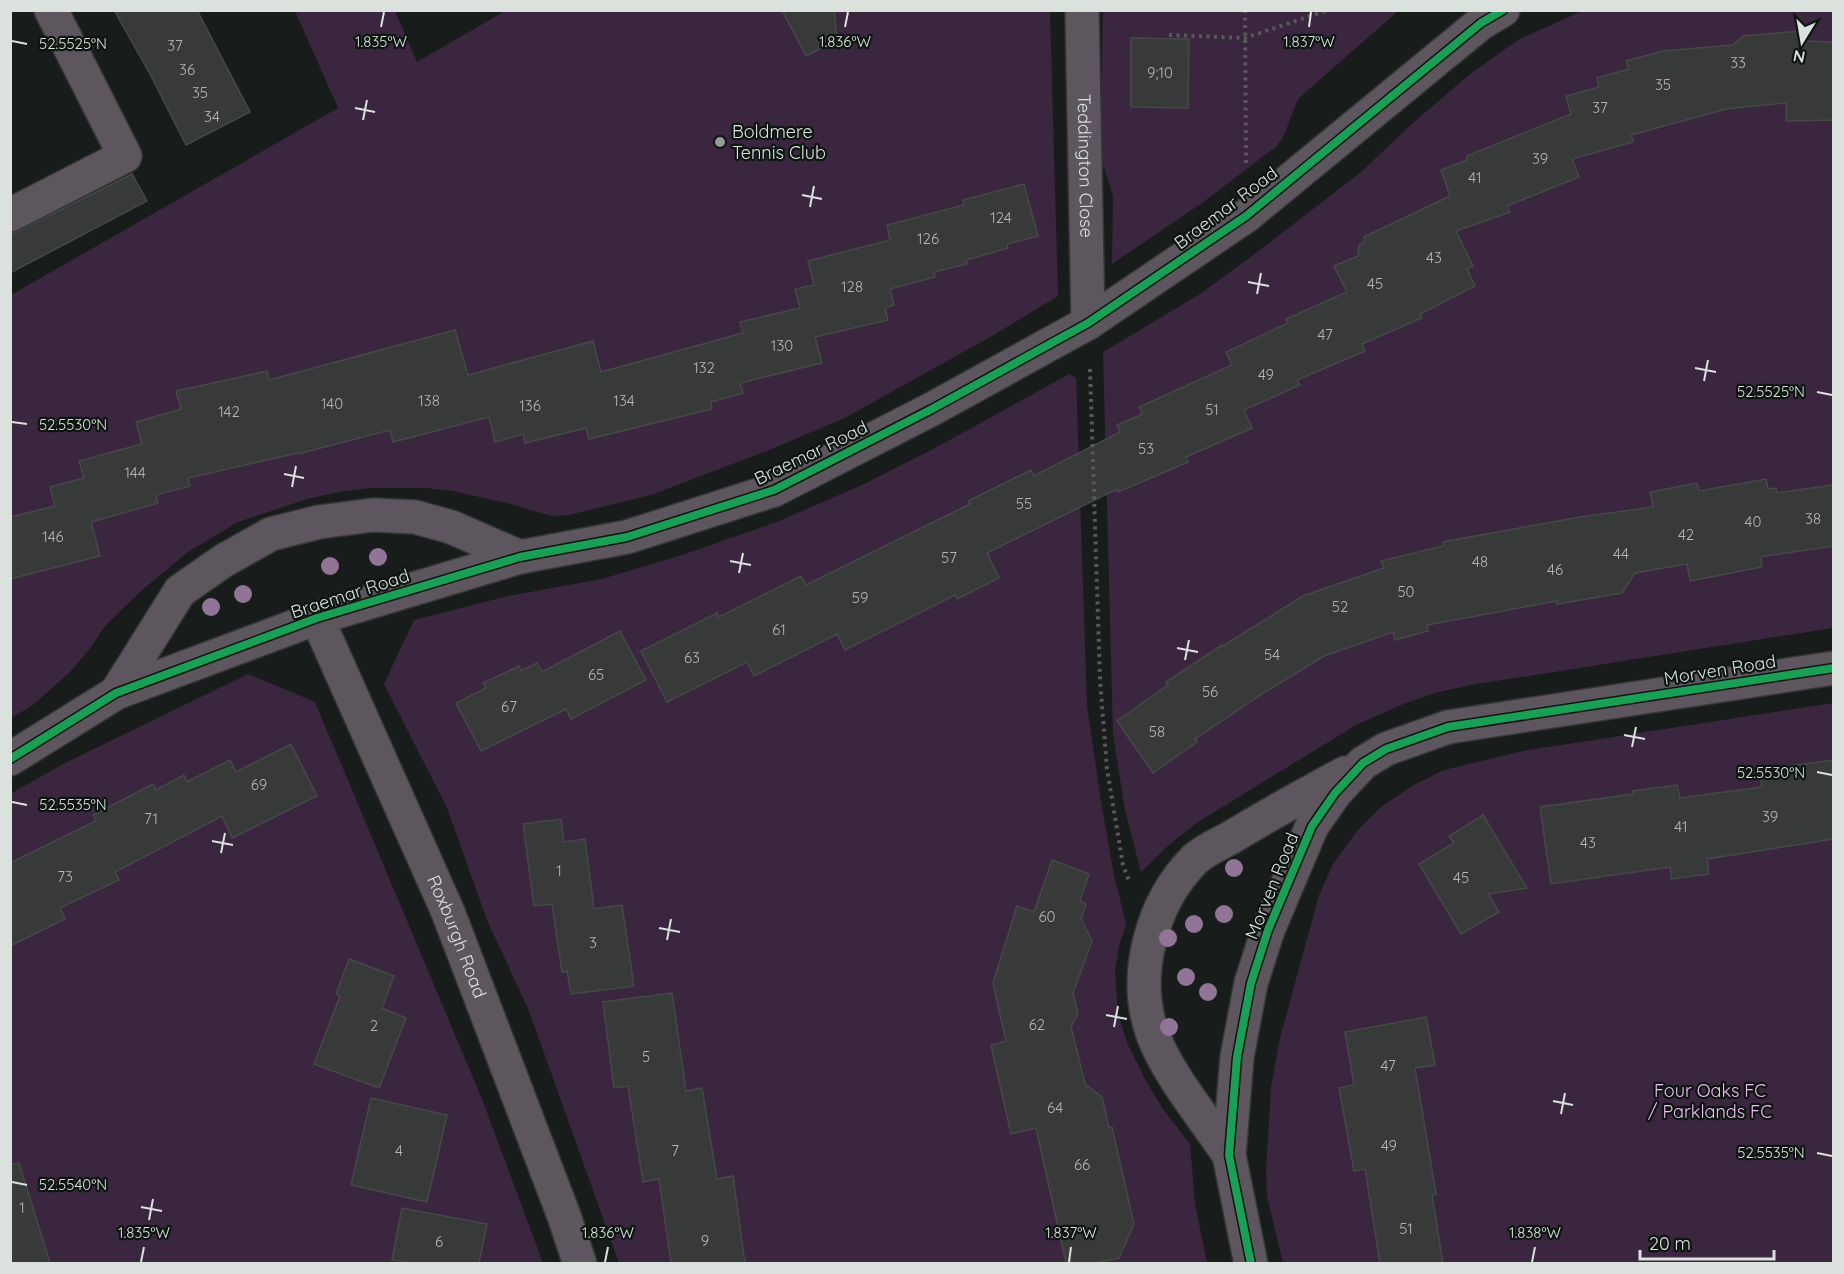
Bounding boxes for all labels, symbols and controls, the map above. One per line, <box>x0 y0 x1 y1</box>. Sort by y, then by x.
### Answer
north arrow <box>1772 12 1832 72</box>
text: 1.835°W <box>355 32 407 51</box>
text: 1.836°W <box>819 32 871 51</box>
text: 1.837°W <box>1283 32 1335 51</box>
text: 52.5525°N <box>39 34 107 53</box>
house number: 37 <box>167 36 183 55</box>
text: N <box>1791 46 1807 68</box>
house number: 33 <box>1730 53 1746 72</box>
house number: 36 <box>179 60 195 79</box>
house number: 9;10 <box>1147 63 1173 82</box>
house number: 35 <box>1655 75 1671 94</box>
house number: 35 <box>192 83 208 102</box>
street label: Teddington Close <box>1073 94 1098 238</box>
house number: 37 <box>1592 98 1608 117</box>
house number: 34 <box>204 107 220 126</box>
place label: Boldmere Tennis Club <box>732 120 826 164</box>
marker: Boldmere Tennis Club <box>713 135 727 149</box>
house number: 39 <box>1532 149 1548 168</box>
street label: Braemar Road <box>1170 161 1282 254</box>
house number: 41 <box>1468 168 1482 187</box>
house number: 124 <box>990 208 1012 227</box>
house number: 126 <box>917 229 939 248</box>
house number: 43 <box>1426 248 1442 267</box>
house number: 45 <box>1367 274 1383 293</box>
house number: 128 <box>841 277 863 296</box>
house number: 47 <box>1317 325 1333 344</box>
house number: 130 <box>771 336 793 355</box>
house number: 132 <box>693 358 715 377</box>
house number: 49 <box>1258 365 1274 384</box>
text: 52.5525°N <box>1737 382 1805 401</box>
house number: 138 <box>418 391 440 410</box>
house number: 134 <box>613 391 635 410</box>
house number: 140 <box>321 394 343 413</box>
house number: 136 <box>519 396 541 415</box>
house number: 51 <box>1205 400 1219 419</box>
house number: 142 <box>218 402 240 421</box>
text: 52.5530°N <box>39 415 107 434</box>
street label: Braemar Road <box>750 415 871 490</box>
house number: 53 <box>1138 439 1154 458</box>
house number: 144 <box>124 463 146 482</box>
house number: 55 <box>1016 494 1032 513</box>
house number: 38 <box>1805 509 1821 528</box>
house number: 40 <box>1745 512 1761 531</box>
house number: 42 <box>1678 525 1694 544</box>
house number: 146 <box>42 527 64 546</box>
house number: 44 <box>1613 544 1629 563</box>
house number: 57 <box>941 548 957 567</box>
house number: 48 <box>1472 552 1488 571</box>
house number: 46 <box>1547 560 1563 579</box>
street label: Braemar Road <box>288 564 412 624</box>
house number: 50 <box>1397 582 1415 601</box>
house number: 59 <box>852 588 868 607</box>
house number: 52 <box>1332 597 1348 616</box>
house number: 61 <box>772 620 786 639</box>
house number: 54 <box>1264 645 1280 664</box>
house number: 63 <box>684 648 700 667</box>
street label: Morven Road <box>1662 649 1778 690</box>
house number: 65 <box>588 665 604 684</box>
house number: 56 <box>1202 682 1218 701</box>
house number: 67 <box>501 697 517 716</box>
house number: 58 <box>1149 722 1165 741</box>
text: 52.5530°N <box>1737 763 1805 782</box>
house number: 69 <box>251 775 267 794</box>
text: 52.5535°N <box>39 795 107 814</box>
house number: 39 <box>1762 807 1778 826</box>
house number: 71 <box>144 809 158 828</box>
house number: 41 <box>1674 817 1688 836</box>
street label: Morven Road <box>1240 829 1303 943</box>
house number: 43 <box>1580 833 1596 852</box>
house number: 1 <box>556 861 562 880</box>
house number: 73 <box>57 867 73 886</box>
house number: 45 <box>1453 868 1469 887</box>
street label: Roxburgh Road <box>422 871 492 1001</box>
house number: 60 <box>1039 907 1056 926</box>
house number: 3 <box>589 933 597 952</box>
house number: 62 <box>1029 1015 1045 1034</box>
house number: 2 <box>370 1016 378 1035</box>
house number: 5 <box>642 1047 650 1066</box>
house number: 47 <box>1380 1056 1396 1075</box>
park label: Four Oaks FC / Parklands FC <box>1648 1079 1772 1123</box>
house number: 64 <box>1047 1098 1063 1117</box>
house number: 49 <box>1381 1136 1397 1155</box>
house number: 4 <box>395 1141 403 1160</box>
house number: 7 <box>671 1141 679 1160</box>
text: 52.5535°N <box>1737 1143 1805 1162</box>
house number: 66 <box>1074 1155 1090 1174</box>
text: 52.5540°N <box>39 1175 107 1194</box>
house number: 1 <box>19 1198 25 1217</box>
house number: 51 <box>1399 1219 1413 1238</box>
text: 1.835°W <box>118 1223 170 1242</box>
text: 1.836°W <box>582 1223 634 1242</box>
text: 1.837°W <box>1045 1223 1097 1242</box>
text: 1.838°W <box>1509 1223 1561 1242</box>
scale bar <box>1640 1223 1774 1261</box>
house number: 9 <box>701 1231 709 1250</box>
house number: 6 <box>435 1232 443 1251</box>
text: 20 m <box>1649 1232 1691 1255</box>

